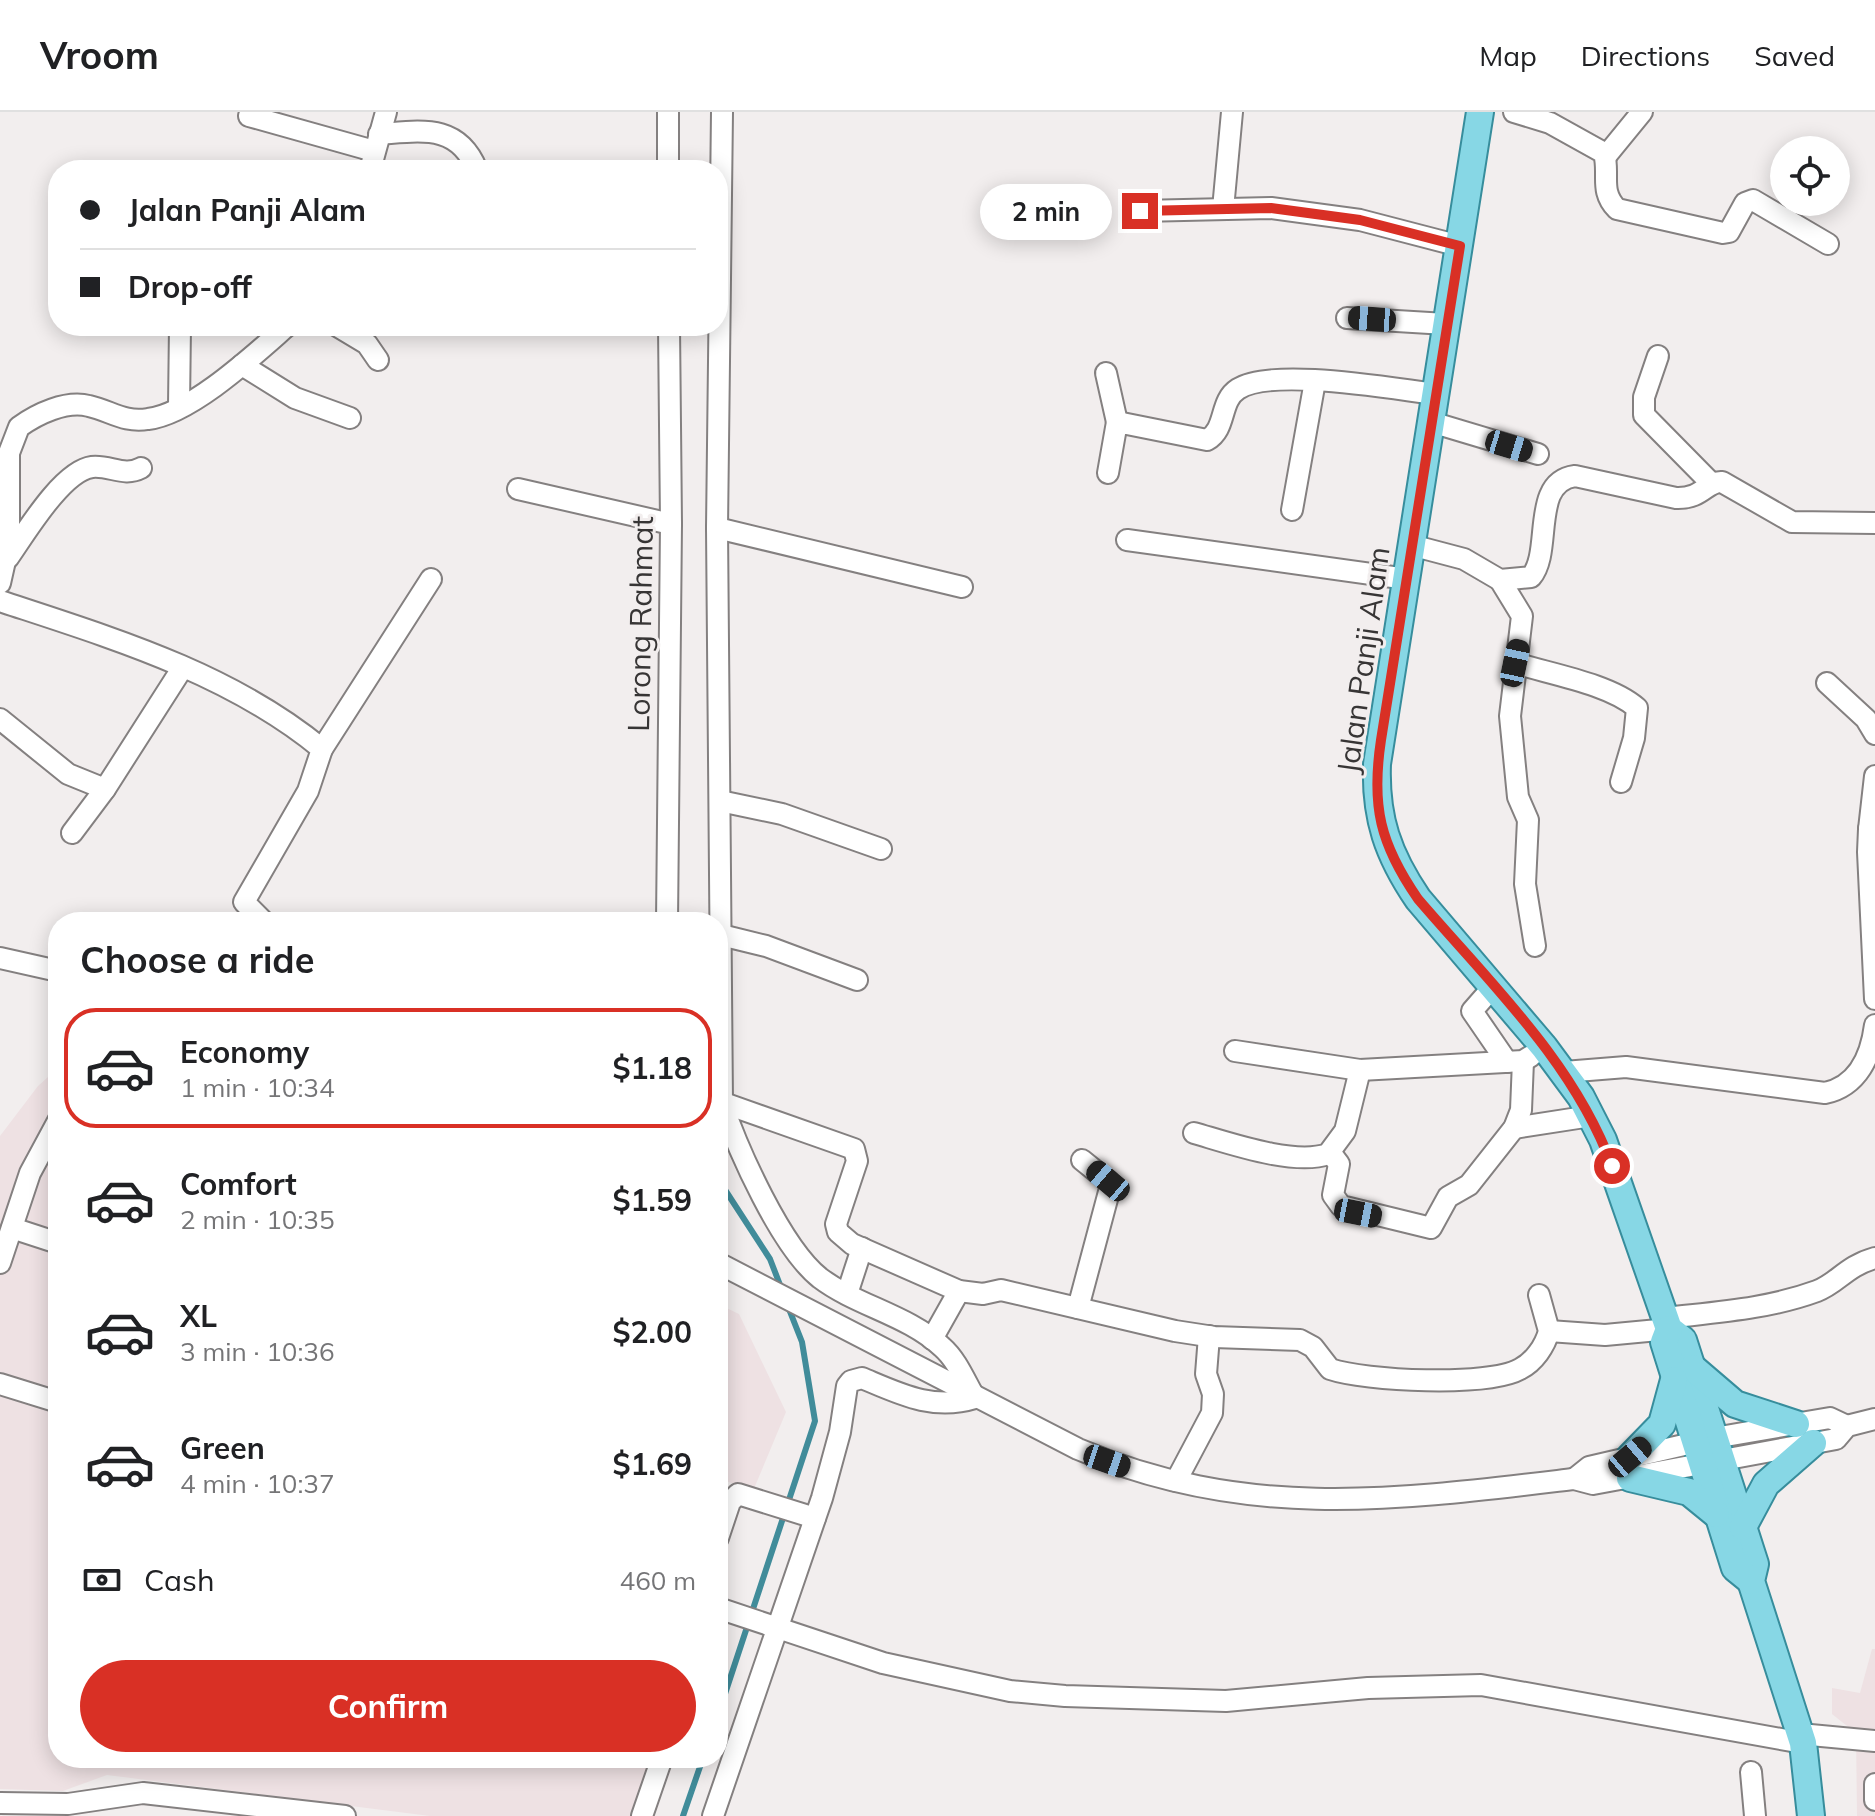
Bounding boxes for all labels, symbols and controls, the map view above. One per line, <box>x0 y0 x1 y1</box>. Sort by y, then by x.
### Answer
text: Vroom <box>40 31 159 79</box>
text: Map <box>1479 38 1537 73</box>
text: Directions <box>1581 38 1710 73</box>
text: Saved <box>1754 38 1835 73</box>
map controls <box>1770 136 1850 216</box>
button: locate <box>1770 136 1850 216</box>
callout: 2 min <box>980 183 1112 239</box>
text: Jalan Panji Alam <box>128 191 366 229</box>
route end <box>1122 193 1158 229</box>
text: 2 min <box>1012 195 1080 228</box>
text: Drop-off <box>128 268 252 306</box>
car <box>1347 305 1397 333</box>
car <box>1483 428 1535 464</box>
street label: Lorong Rahmat <box>619 516 661 732</box>
street label: Jalan Panji Alam <box>1328 544 1398 776</box>
car <box>1498 637 1532 689</box>
text: Choose a ride <box>80 937 314 982</box>
icon: car <box>84 1032 156 1104</box>
text: Economy <box>180 1033 309 1071</box>
text: $1.18 <box>613 1049 692 1087</box>
text: 1 min · 10:34 <box>180 1071 335 1104</box>
route start <box>1594 1148 1630 1184</box>
car <box>1082 1156 1134 1206</box>
icon: car <box>84 1164 156 1236</box>
text: Comfort <box>180 1165 297 1203</box>
text: $1.59 <box>613 1181 692 1219</box>
car <box>1332 1197 1384 1229</box>
text: 2 min · 10:35 <box>180 1203 335 1236</box>
icon: car <box>84 1296 156 1368</box>
text: XL <box>180 1297 217 1335</box>
text: $2.00 <box>613 1313 692 1351</box>
text: 3 min · 10:36 <box>180 1335 335 1368</box>
icon: car <box>84 1428 156 1500</box>
text: Green <box>180 1429 265 1467</box>
car <box>1604 1432 1656 1482</box>
car <box>1080 1442 1134 1480</box>
text: $1.69 <box>613 1445 692 1483</box>
text: 4 min · 10:37 <box>180 1467 335 1500</box>
icon: cash <box>80 1558 124 1602</box>
text: Cash <box>144 1561 215 1599</box>
text: 460 m <box>620 1564 696 1597</box>
button: Confirm <box>80 1660 696 1752</box>

